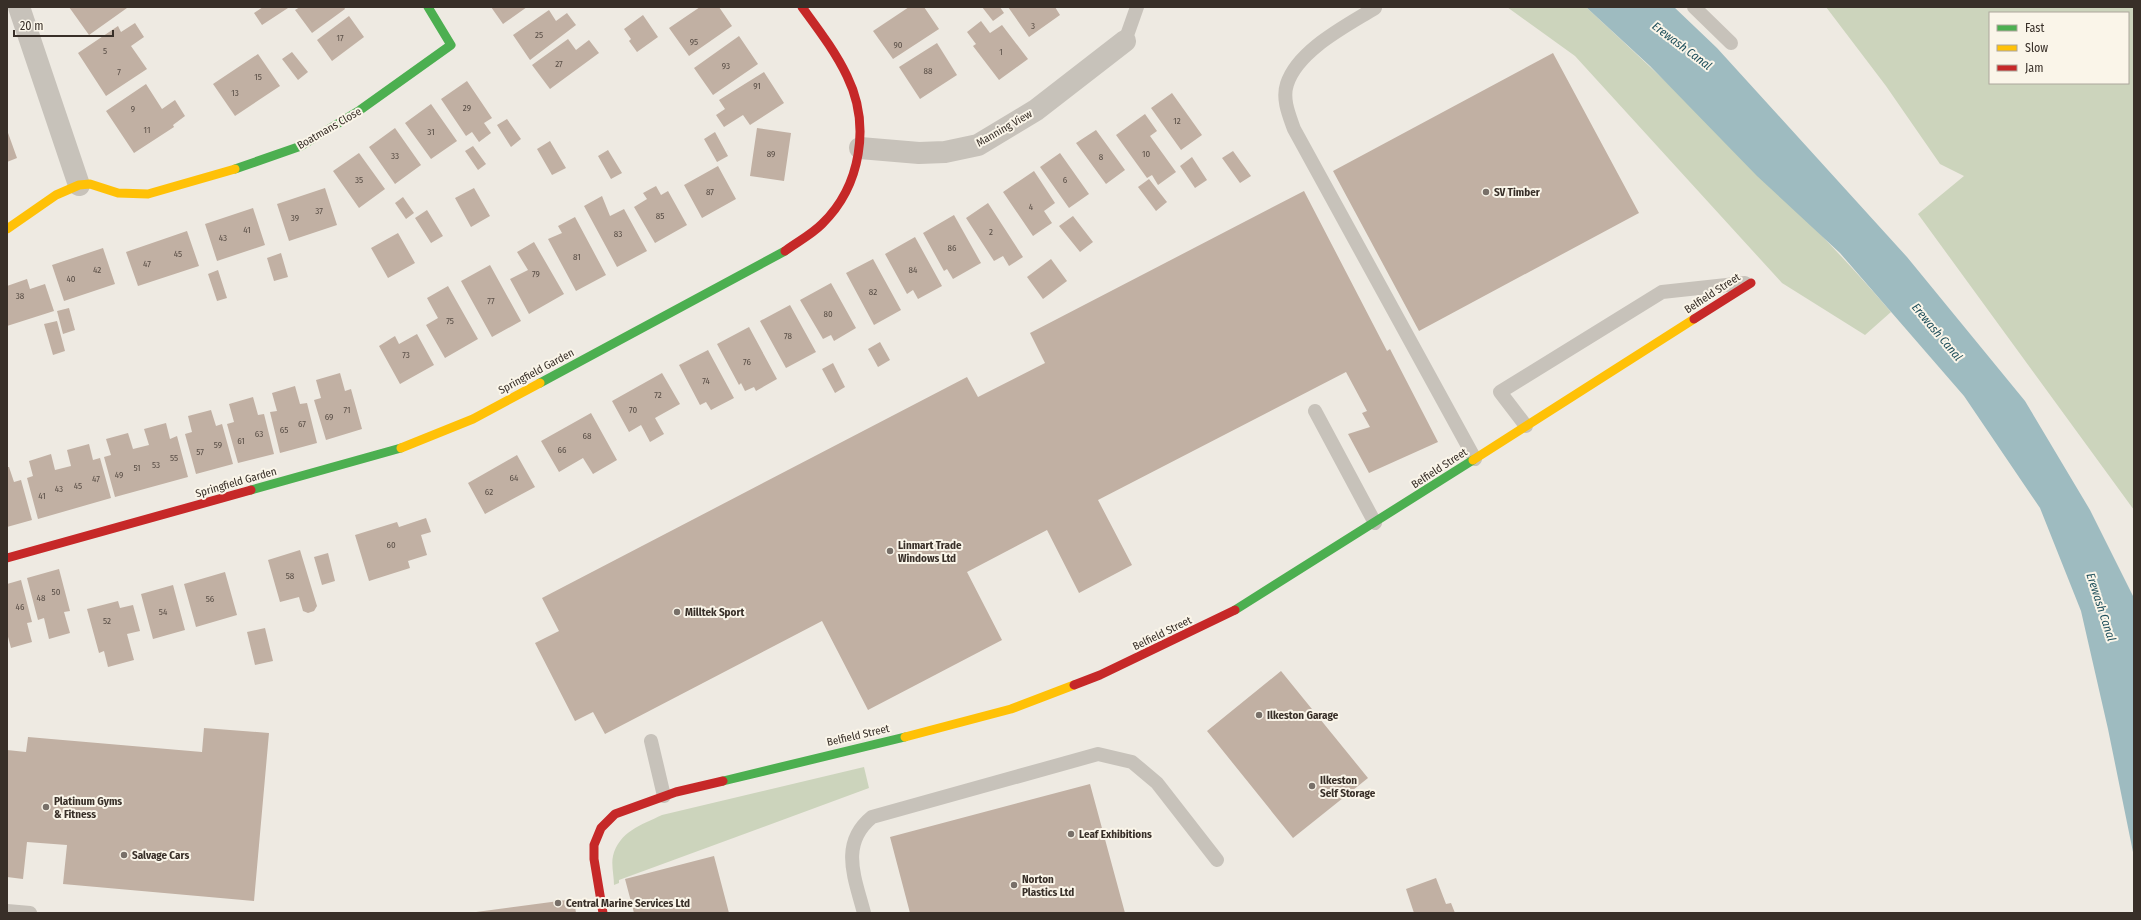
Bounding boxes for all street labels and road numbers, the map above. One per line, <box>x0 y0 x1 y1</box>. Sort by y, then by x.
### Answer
street label: Boatmans Close <box>295 105 364 152</box>
street label: Manning View <box>974 107 1034 150</box>
street label: Belfield Street <box>1682 270 1743 316</box>
street label: Springfield Garden <box>496 346 576 397</box>
street label: Belfield Street <box>1409 445 1470 491</box>
street label: Springfield Garden <box>194 465 278 500</box>
street label: Belfield Street <box>1131 613 1194 653</box>
street label: Belfield Street <box>826 722 891 749</box>

